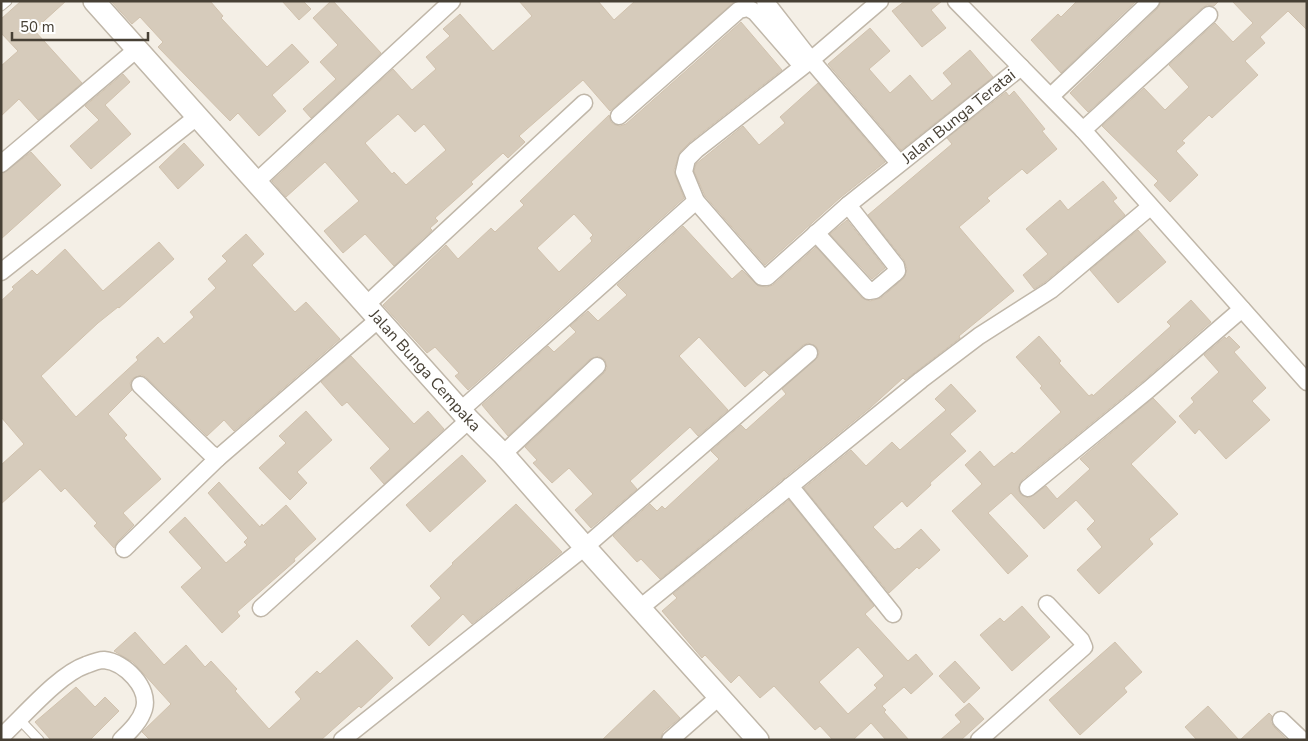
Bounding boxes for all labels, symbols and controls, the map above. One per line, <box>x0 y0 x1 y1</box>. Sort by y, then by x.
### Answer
scale bar <box>12 10 149 42</box>
text: 50 m <box>20 17 55 37</box>
street label: Jalan Bunga Teratai <box>896 64 1020 169</box>
street label: Jalan Bunga Cempaka <box>363 304 486 437</box>

